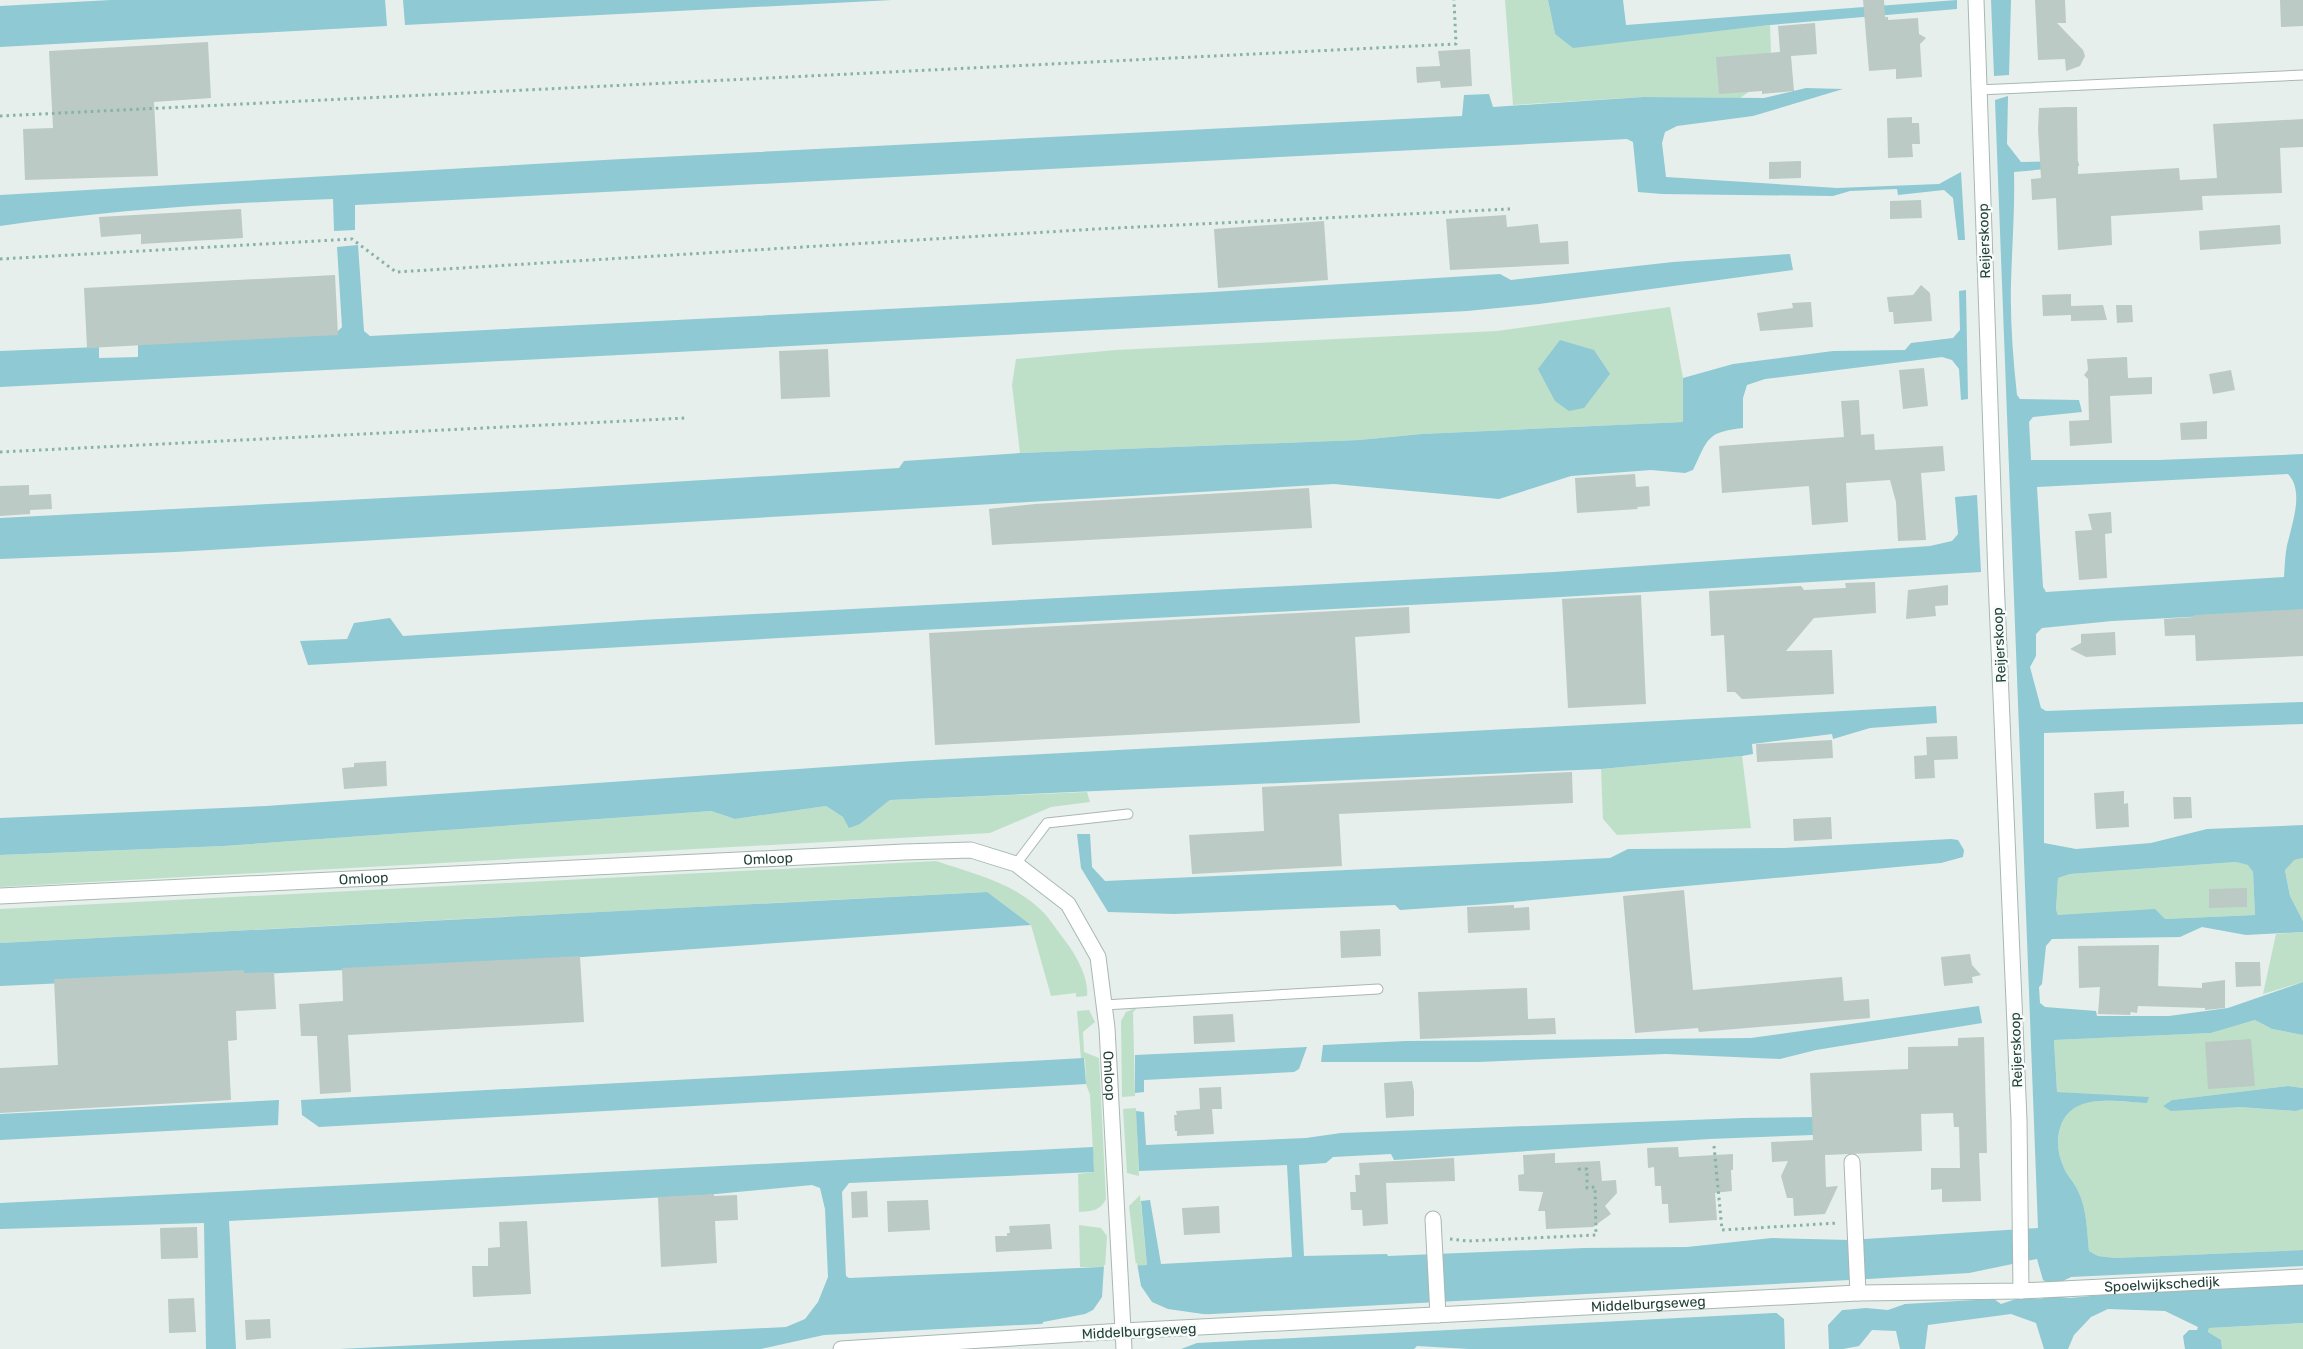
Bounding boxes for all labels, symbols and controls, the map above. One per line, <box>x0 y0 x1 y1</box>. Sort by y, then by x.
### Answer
street label: Reijerskoop <box>1975 203 1994 279</box>
street label: Reijerskoop <box>1989 607 2010 683</box>
street label: Omloop <box>743 849 793 869</box>
street label: Omloop <box>338 869 389 889</box>
street label: Reijerskoop <box>2007 1012 2026 1088</box>
street label: Omloop <box>1099 1050 1119 1101</box>
street label: Spoelwijkschedijk <box>2104 1273 2221 1296</box>
street label: Middelburgseweg <box>1591 1293 1706 1316</box>
street label: Middelburgseweg <box>1081 1320 1197 1343</box>

